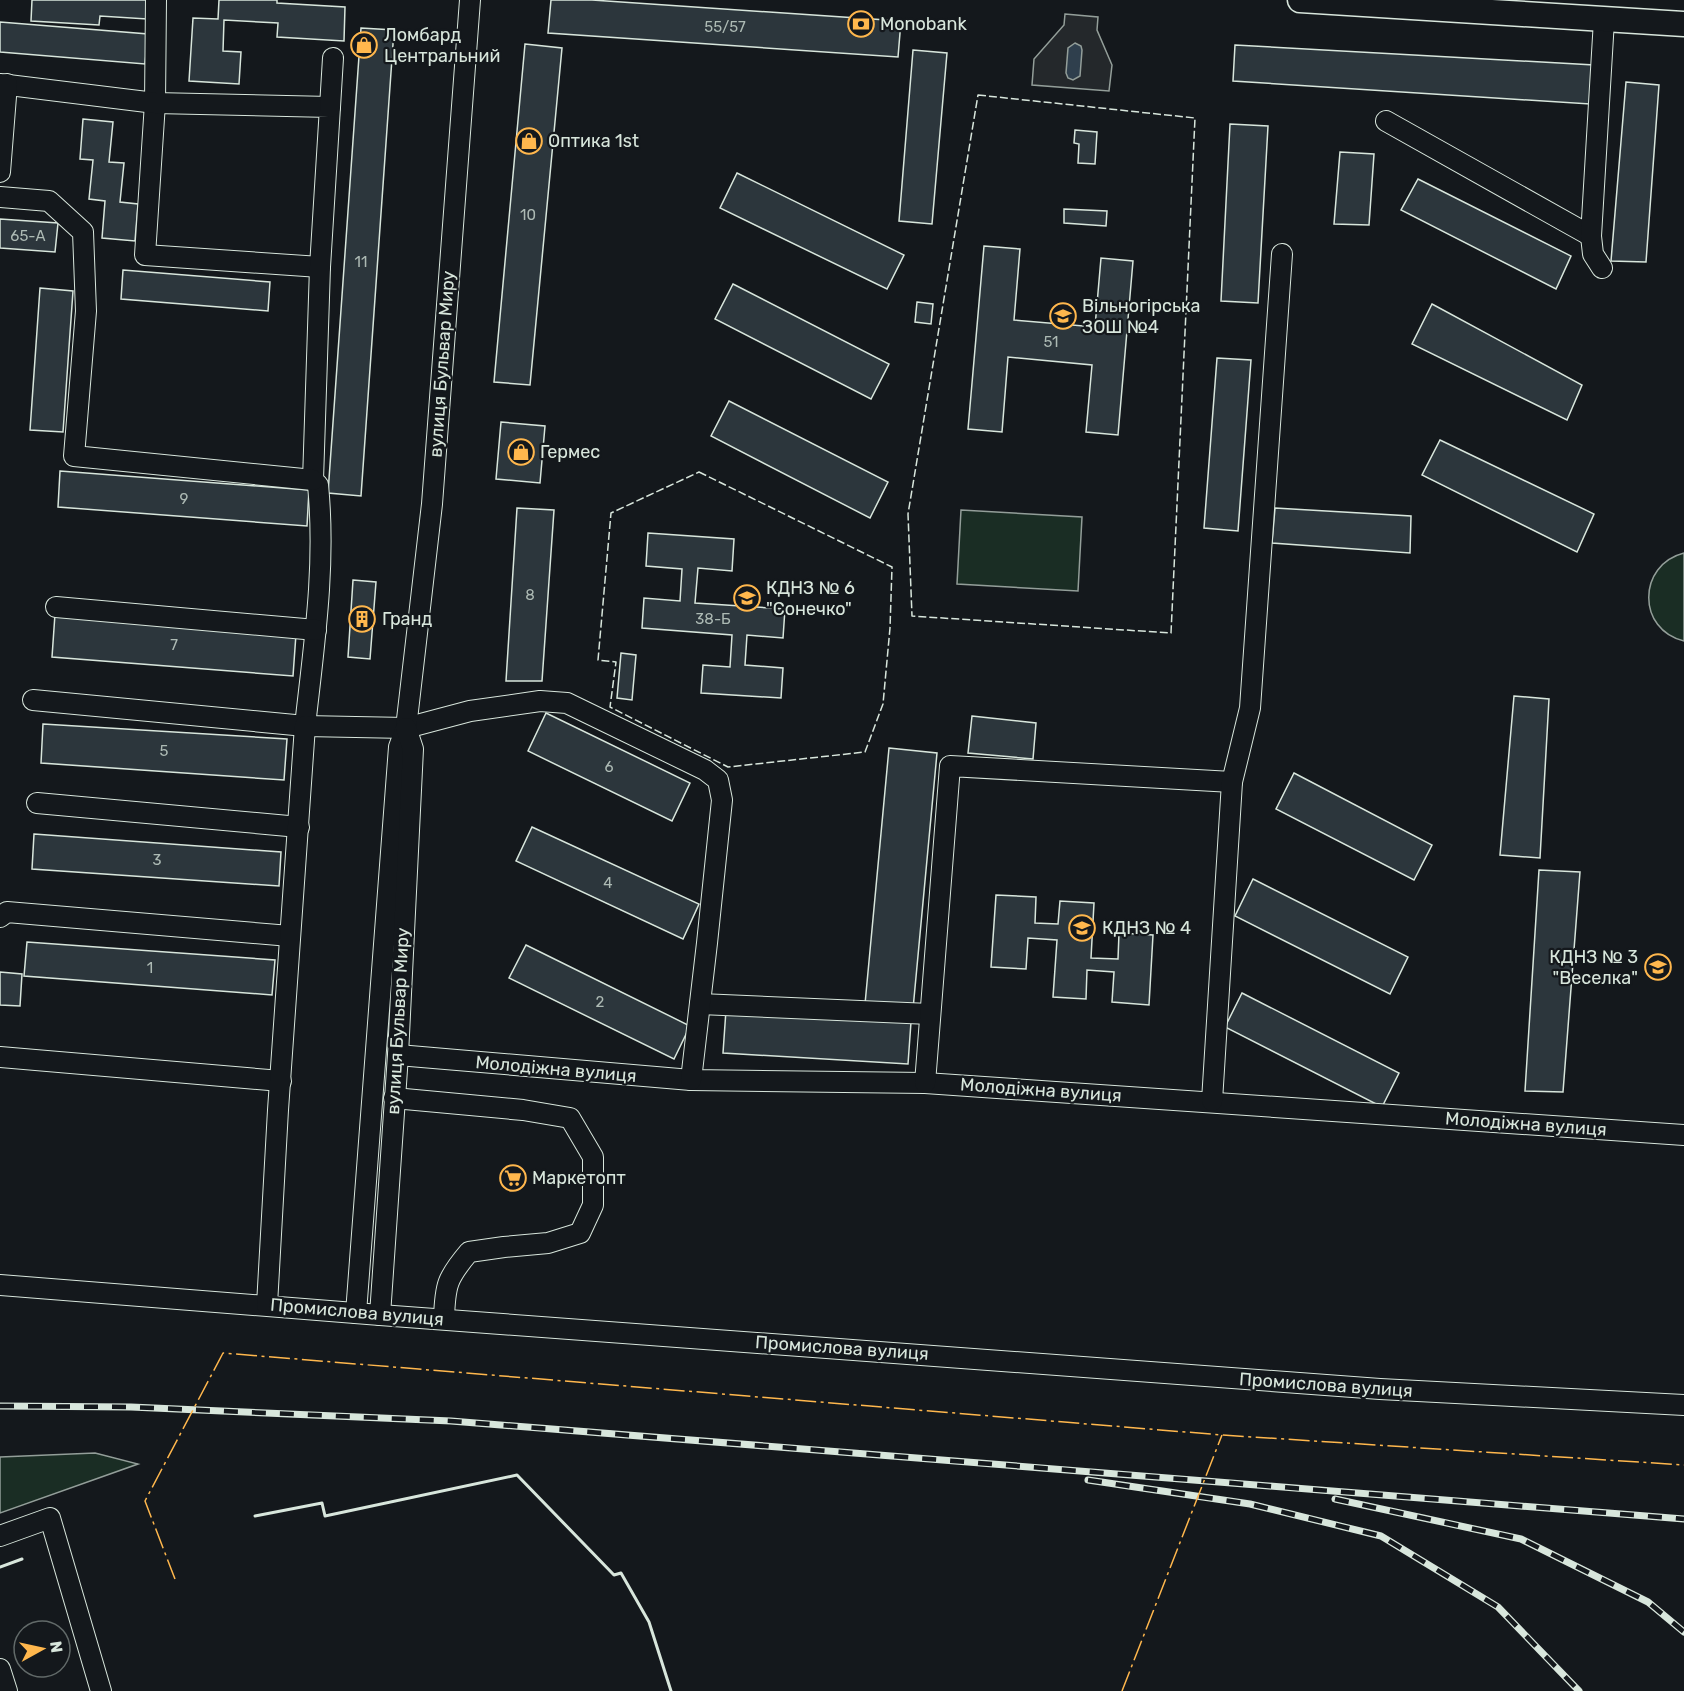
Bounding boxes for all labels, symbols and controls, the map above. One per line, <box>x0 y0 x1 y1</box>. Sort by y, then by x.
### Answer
bank icon: Monobank <box>846 9 876 39</box>
place label: Monobank <box>880 13 967 35</box>
house number: 55/57 <box>704 18 746 36</box>
place label: Ломбард Центральний <box>384 24 500 67</box>
shop icon: Ломбард Центральний <box>349 30 379 60</box>
shop icon: Оптика 1st <box>514 126 544 156</box>
place label: Оптика 1st <box>548 130 639 152</box>
house number: 10 <box>520 206 536 224</box>
house number: 65-А <box>10 227 46 245</box>
house number: 11 <box>355 253 367 271</box>
street label: вулиця Бульвар Миру <box>425 270 460 458</box>
place label: Вільногірська ЗОШ №4 <box>1082 295 1201 338</box>
school or university icon: Вільногірська ЗОШ №4 <box>1048 301 1078 331</box>
house number: 51 <box>1043 333 1059 351</box>
shop icon: Гермес <box>506 437 536 467</box>
place label: Гермес <box>540 441 600 463</box>
house number: 9 <box>180 490 189 508</box>
place label: КДНЗ № 6 "Сонечко" <box>766 577 855 620</box>
school or university icon: КДНЗ № 6 "Сонечко" <box>732 583 762 613</box>
house number: 8 <box>525 586 535 604</box>
building icon: Гранд <box>347 604 377 634</box>
place label: Гранд <box>382 608 433 630</box>
house number: 38-Б <box>695 610 731 628</box>
house number: 7 <box>170 636 178 654</box>
house number: 5 <box>160 742 169 760</box>
house number: 6 <box>604 758 614 776</box>
house number: 3 <box>152 851 162 869</box>
house number: 4 <box>603 874 613 892</box>
school or university icon: КДНЗ № 4 <box>1067 913 1097 943</box>
place label: КДНЗ № 4 <box>1102 917 1191 939</box>
street label: вулиця Бульвар Миру <box>382 927 414 1115</box>
place label: КДНЗ № 3 "Веселка" <box>1549 946 1638 989</box>
school or university icon: КДНЗ № 3 "Веселка" <box>1643 952 1673 982</box>
house number: 1 <box>147 959 153 977</box>
house number: 2 <box>596 993 605 1011</box>
street label: Молодіжна вулиця <box>474 1051 638 1087</box>
street label: Молодіжна вулиця <box>960 1073 1122 1107</box>
street label: Молодіжна вулиця <box>1445 1107 1607 1141</box>
supermarket icon: Маркетопт <box>498 1163 528 1193</box>
place label: Маркетопт <box>532 1167 626 1189</box>
street label: Промислова вулиця <box>269 1293 445 1331</box>
street label: Промислова вулиця <box>754 1331 930 1365</box>
street label: Промислова вулиця <box>1238 1368 1414 1402</box>
north arrow <box>12 1619 72 1679</box>
text: N <box>46 1640 67 1654</box>

